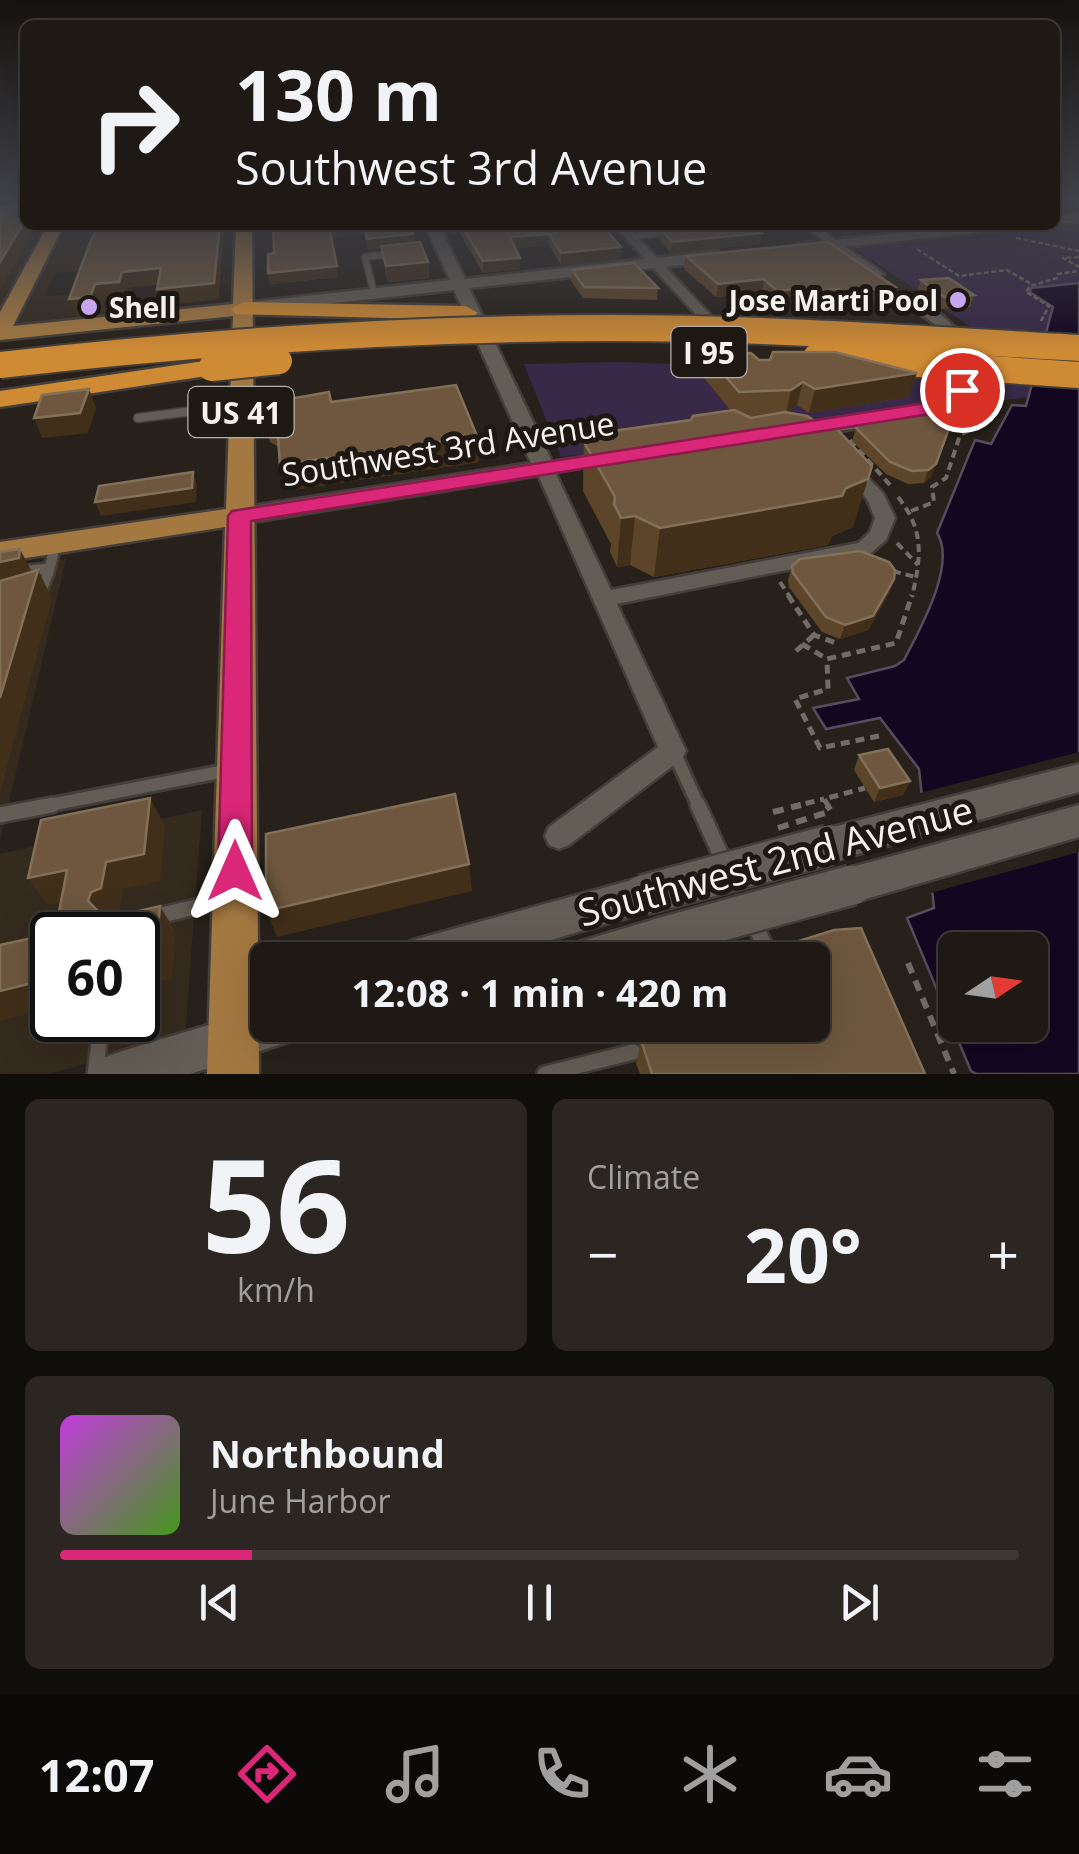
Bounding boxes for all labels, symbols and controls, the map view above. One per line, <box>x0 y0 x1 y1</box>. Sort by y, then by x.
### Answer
text: 130 m <box>235 46 442 142</box>
icon: right <box>70 60 200 190</box>
text: Southwest 3rd Avenue <box>235 137 707 198</box>
place label: Jose Marti Pool <box>726 281 938 319</box>
place label: Shell <box>109 288 176 326</box>
marker: Jose Marti Pool <box>947 289 969 311</box>
marker: Shell <box>78 296 100 318</box>
road number: I 95 <box>672 327 746 377</box>
pin <box>920 348 1005 433</box>
icon: arrive <box>935 363 990 418</box>
road number: US 41 <box>188 387 294 437</box>
street label: Southwest 3rd Avenue <box>279 400 617 496</box>
street label: Southwest 2nd Avenue <box>572 782 978 938</box>
position arrow <box>183 819 287 923</box>
speed limit sign: 60 <box>30 912 160 1042</box>
north arrow <box>938 932 1048 1042</box>
map controls <box>938 932 1048 1042</box>
text: 12:08 · 1 min · 420 m <box>352 966 728 1018</box>
text: 56 <box>202 1114 350 1291</box>
text: Climate <box>587 1155 700 1198</box>
text: 20° <box>744 1203 862 1305</box>
text: − <box>587 1216 618 1291</box>
text: + <box>988 1216 1019 1291</box>
text: km/h <box>237 1268 315 1311</box>
text: Northbound <box>210 1427 445 1479</box>
text: June Harbor <box>210 1479 390 1522</box>
icon: previous <box>192 1575 247 1630</box>
icon: pause <box>512 1575 567 1630</box>
icon: next <box>832 1575 887 1630</box>
icon: directions <box>232 1739 302 1809</box>
icon: music <box>380 1739 450 1809</box>
icon: phone <box>527 1739 597 1809</box>
icon: climate <box>675 1739 745 1809</box>
icon: car <box>823 1739 893 1809</box>
icon: filters <box>970 1739 1040 1809</box>
text: 12:07 <box>39 1744 155 1805</box>

